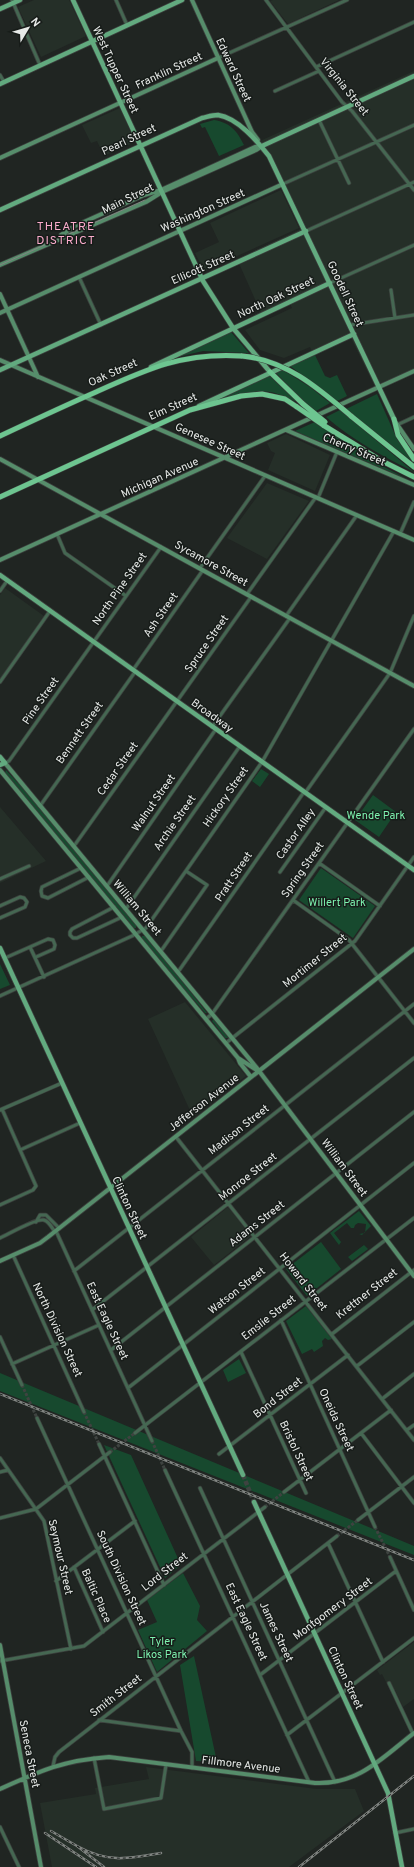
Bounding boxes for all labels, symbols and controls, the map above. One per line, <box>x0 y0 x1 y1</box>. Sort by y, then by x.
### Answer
north arrow <box>8 8 48 48</box>
text: N <box>27 15 43 30</box>
street label: West Tupper Street <box>89 24 141 116</box>
street label: Edward Street <box>212 36 254 104</box>
street label: Franklin Street <box>133 49 205 93</box>
street label: Virginia Street <box>316 55 372 119</box>
street label: Pearl Street <box>99 121 159 159</box>
street label: Main Street <box>100 180 156 218</box>
street label: Washington Street <box>159 186 247 236</box>
district label: THEATRE DISTRICT <box>36 219 96 249</box>
street label: Ellicott Street <box>169 248 237 288</box>
street label: Goodell Street <box>324 259 366 329</box>
street label: North Oak Street <box>235 274 317 322</box>
street label: Oak Street <box>86 356 140 390</box>
street label: Elm Street <box>147 390 199 424</box>
street label: Genesee Street <box>173 420 247 464</box>
street label: Cherry Street <box>321 431 387 469</box>
street label: Michigan Avenue <box>119 455 201 501</box>
street label: Sycamore Street <box>172 538 250 590</box>
street label: North Pine Street <box>90 550 150 628</box>
street label: Ash Street <box>140 590 182 640</box>
street label: Spruce Street <box>182 612 232 676</box>
street label: Pine Street <box>20 675 62 727</box>
street label: Broadway <box>188 696 236 736</box>
street label: Bennett Street <box>53 699 107 767</box>
street label: Cedar Street <box>94 739 142 799</box>
street label: Hickory Street <box>200 764 252 830</box>
street label: Walnut Street <box>129 772 179 834</box>
street label: Archie Street <box>151 792 199 854</box>
street label: Castor Alley <box>273 806 319 862</box>
park label: Wende Park <box>347 809 406 823</box>
street label: Spring Street <box>279 839 327 901</box>
street label: Pratt Street <box>212 849 256 905</box>
street label: William Street <box>110 877 164 939</box>
park label: Willert Park <box>308 896 366 910</box>
street label: Mortimer Street <box>280 931 350 991</box>
street label: Jefferson Avenue <box>166 1071 242 1135</box>
street label: Madison Street <box>206 1102 272 1158</box>
street label: William Street <box>318 1136 370 1200</box>
street label: Monroe Street <box>216 1150 280 1204</box>
street label: Clinton Street <box>108 1174 150 1242</box>
street label: Adams Street <box>226 1198 288 1250</box>
street label: Howard Street <box>276 1250 330 1314</box>
street label: Watson Street <box>206 1264 268 1318</box>
street label: Krettner Street <box>333 1266 401 1322</box>
street label: North Division Street <box>29 1280 85 1380</box>
street label: East Eagle Street <box>83 1280 131 1362</box>
street label: Emslie Street <box>239 1292 299 1344</box>
street label: Bond Street <box>251 1374 305 1422</box>
street label: Oneida Street <box>315 1386 357 1454</box>
street label: Bristol Street <box>276 1418 316 1484</box>
street label: Seymour Street <box>45 1518 75 1596</box>
street label: South Division Street <box>93 1528 149 1628</box>
street label: Lord Street <box>139 1549 191 1595</box>
street label: Baltic Place <box>78 1567 114 1625</box>
street label: Montgomery Street <box>291 1575 375 1643</box>
street label: East Eagle Street <box>222 1581 270 1663</box>
street label: James Street <box>256 1599 296 1665</box>
park label: Tyler Likos Park <box>137 1635 188 1662</box>
street label: Clinton Street <box>324 1644 366 1712</box>
street label: Smith Street <box>87 1671 145 1721</box>
street label: Seneca Street <box>16 1719 42 1789</box>
street label: Fillmore Avenue <box>201 1753 281 1777</box>

